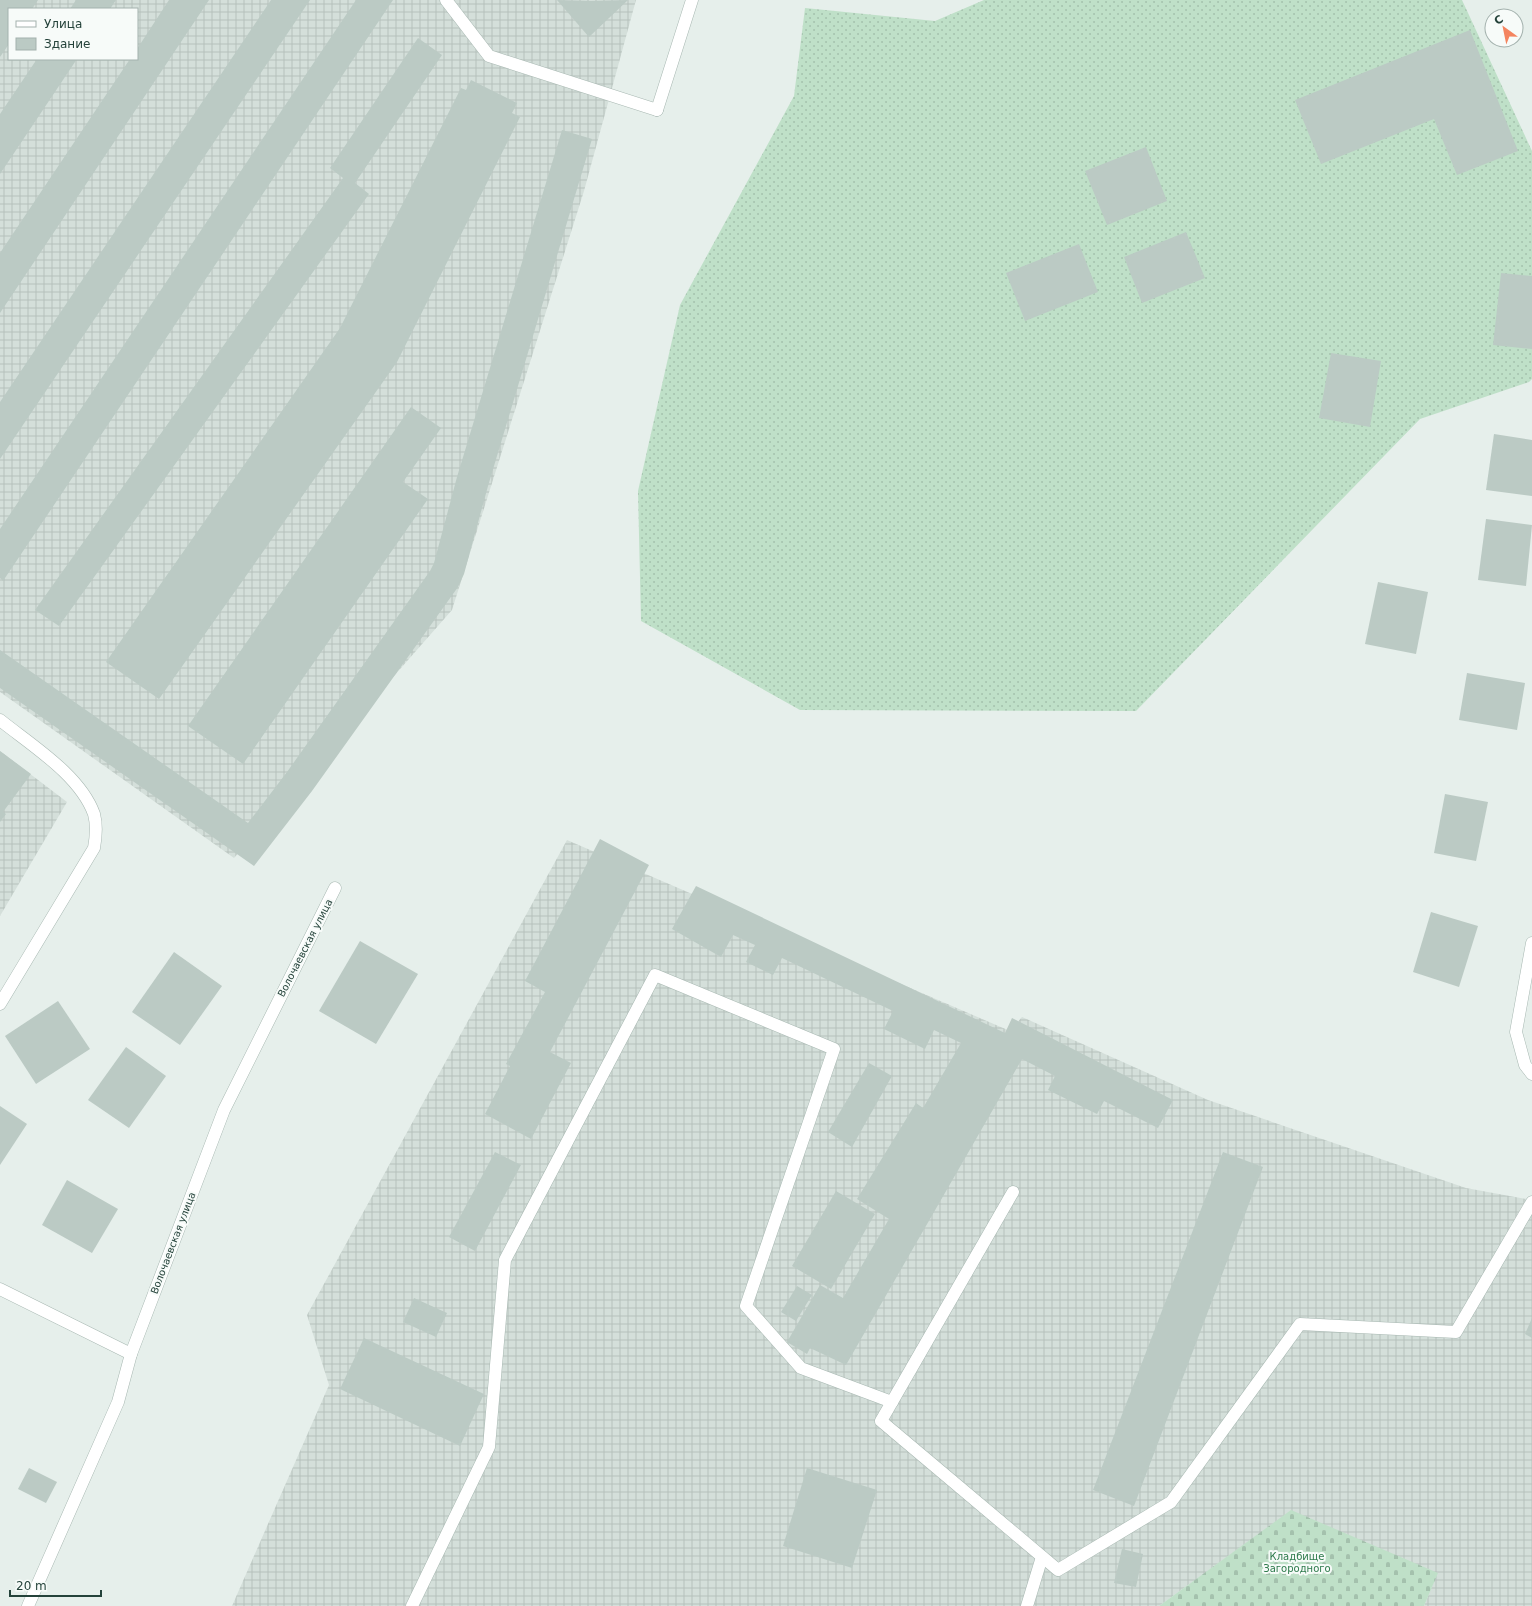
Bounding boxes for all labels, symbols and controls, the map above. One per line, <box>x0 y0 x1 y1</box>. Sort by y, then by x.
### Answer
legend <box>8 8 138 60</box>
north arrow <box>1484 8 1524 48</box>
text: С <box>1492 12 1506 28</box>
text: Улица <box>44 17 82 31</box>
text: Здание <box>44 37 90 51</box>
street label: Волочаевская улица <box>276 897 334 999</box>
street label: Волочаевская улица <box>148 1191 198 1295</box>
park label: Кладбище Загородного <box>1263 1551 1331 1574</box>
scale bar <box>10 1572 101 1598</box>
text: 20 m <box>16 1579 47 1593</box>

